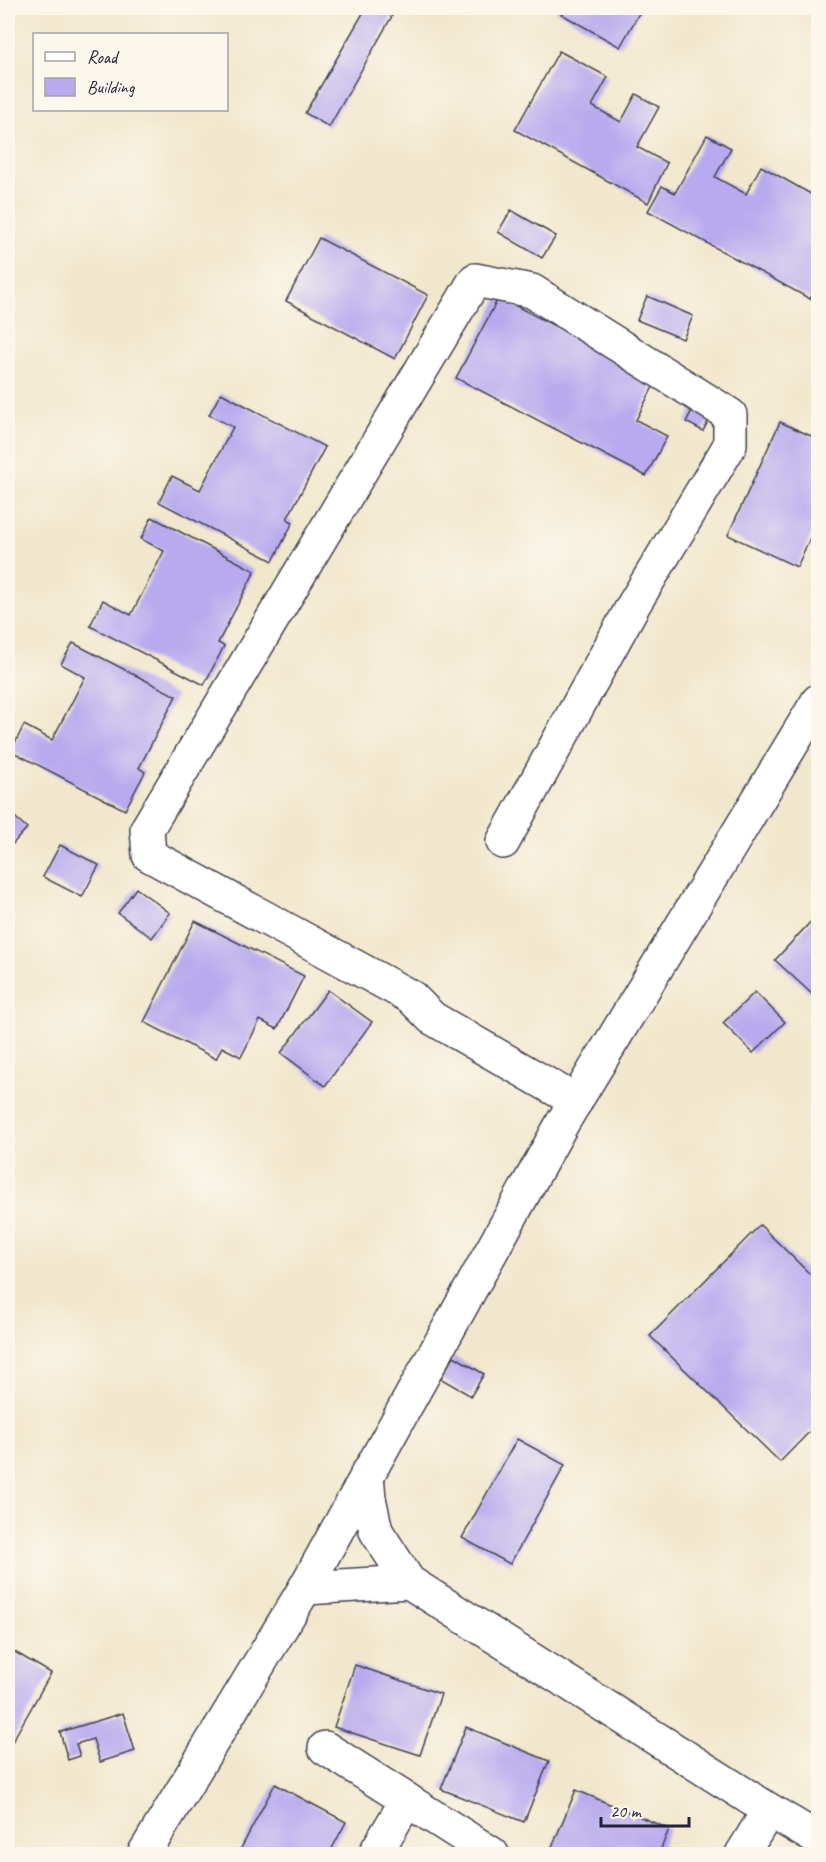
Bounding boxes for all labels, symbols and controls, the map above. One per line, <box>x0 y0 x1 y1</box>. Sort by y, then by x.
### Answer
legend <box>33 33 228 111</box>
text: Road <box>87 46 120 68</box>
text: Building <box>87 76 136 98</box>
scale bar <box>601 1790 690 1828</box>
text: 20 m <box>610 1800 643 1822</box>

